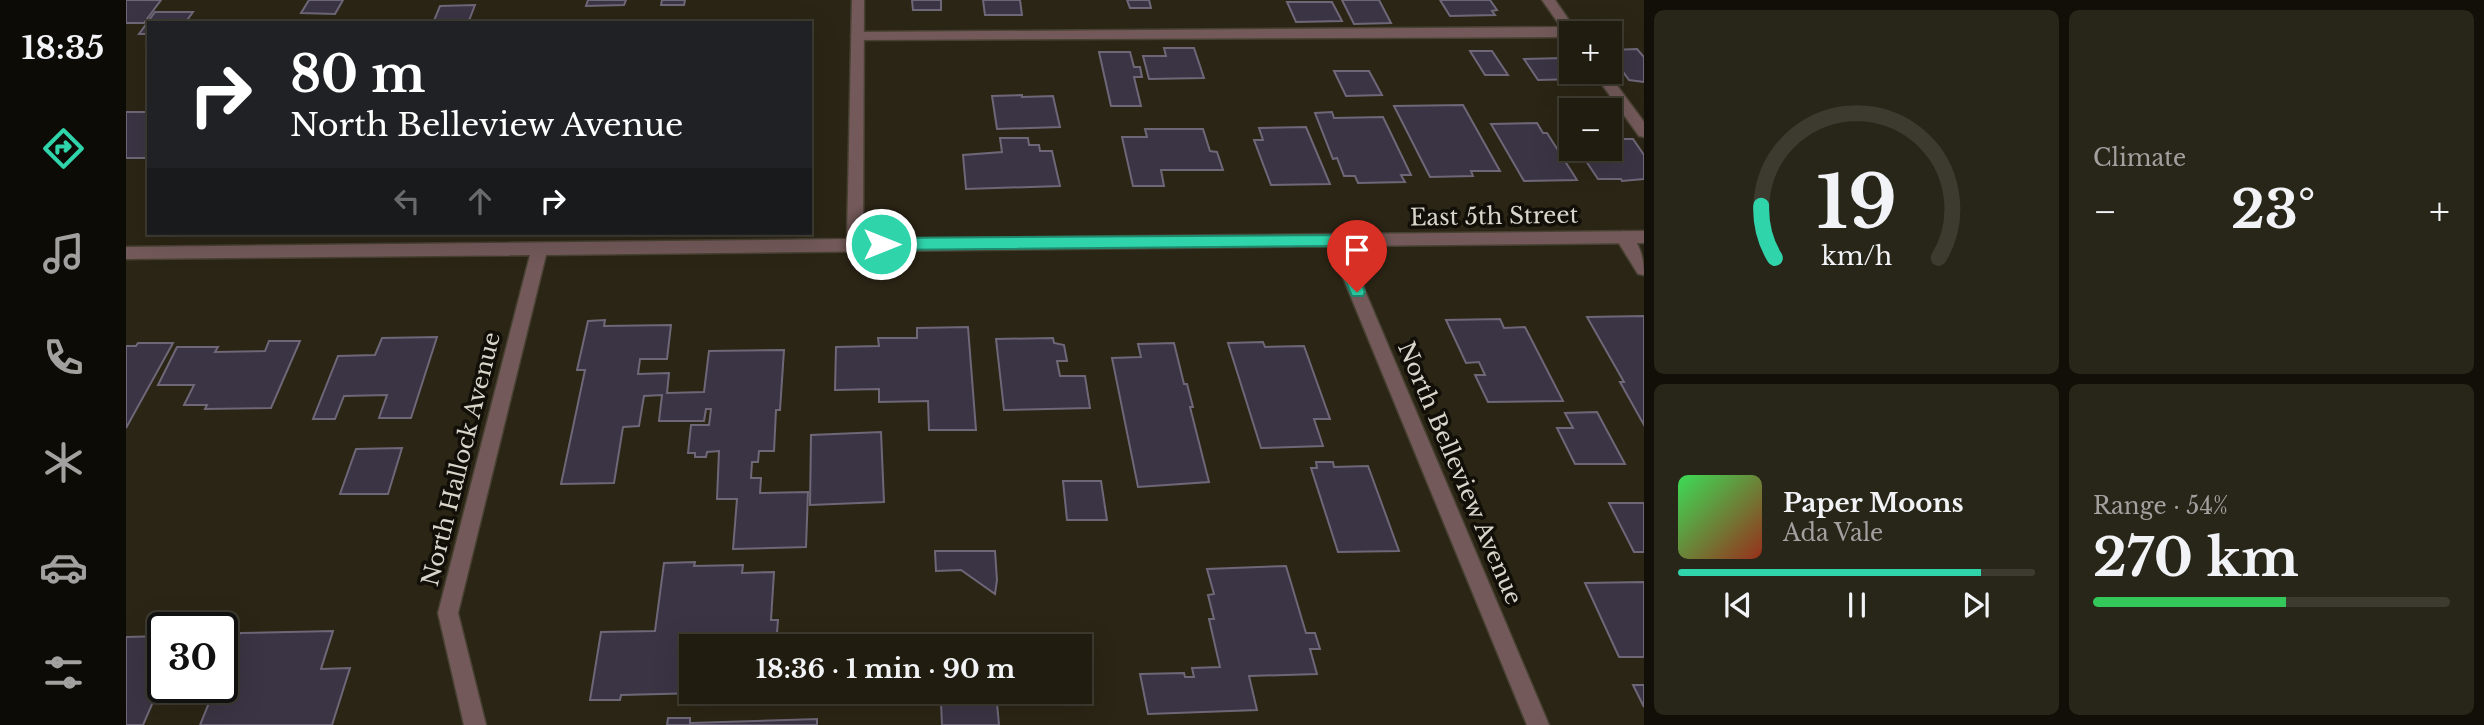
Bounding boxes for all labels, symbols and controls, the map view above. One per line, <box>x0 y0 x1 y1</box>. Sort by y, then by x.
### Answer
map controls <box>1559 21 1622 161</box>
button: + <box>1559 21 1622 84</box>
text: 18:35 <box>22 28 104 68</box>
text: 80 m <box>290 44 425 105</box>
icon: right <box>175 49 266 140</box>
button: − <box>1559 98 1622 161</box>
text: North Belleview Avenue <box>290 105 683 145</box>
icon: directions <box>39 124 88 173</box>
text: Climate <box>2093 144 2186 172</box>
text: 19 <box>1816 157 1897 248</box>
text: 23° <box>2231 178 2315 242</box>
icon: left <box>388 182 426 220</box>
icon: ahead <box>461 182 499 220</box>
icon: right <box>534 182 572 220</box>
text: − <box>2093 188 2117 235</box>
text: + <box>2429 188 2450 235</box>
street label: East 5th Street <box>1409 201 1579 231</box>
position arrow <box>844 207 918 281</box>
pin <box>1327 220 1387 292</box>
icon: music <box>39 229 88 278</box>
icon: arrive <box>1338 231 1376 269</box>
text: km/h <box>1821 241 1892 272</box>
street label: North Hallock Avenue <box>416 329 506 589</box>
icon: phone <box>39 333 88 382</box>
street label: North Belleview Avenue <box>1392 337 1528 609</box>
icon: climate <box>39 438 88 487</box>
text: Paper Moons <box>1783 487 1964 519</box>
text: Range · 54% <box>2093 492 2228 520</box>
text: Ada Vale <box>1783 519 1883 547</box>
text: 270 km <box>2093 526 2299 590</box>
icon: car <box>39 543 88 592</box>
icon: previous <box>1719 586 1757 624</box>
icon: pause <box>1838 586 1876 624</box>
icon: next <box>1957 586 1995 624</box>
speed limit sign: 30 <box>147 612 238 703</box>
icon: filters <box>39 648 88 697</box>
text: 18:36 · 1 min · 90 m <box>756 653 1015 685</box>

